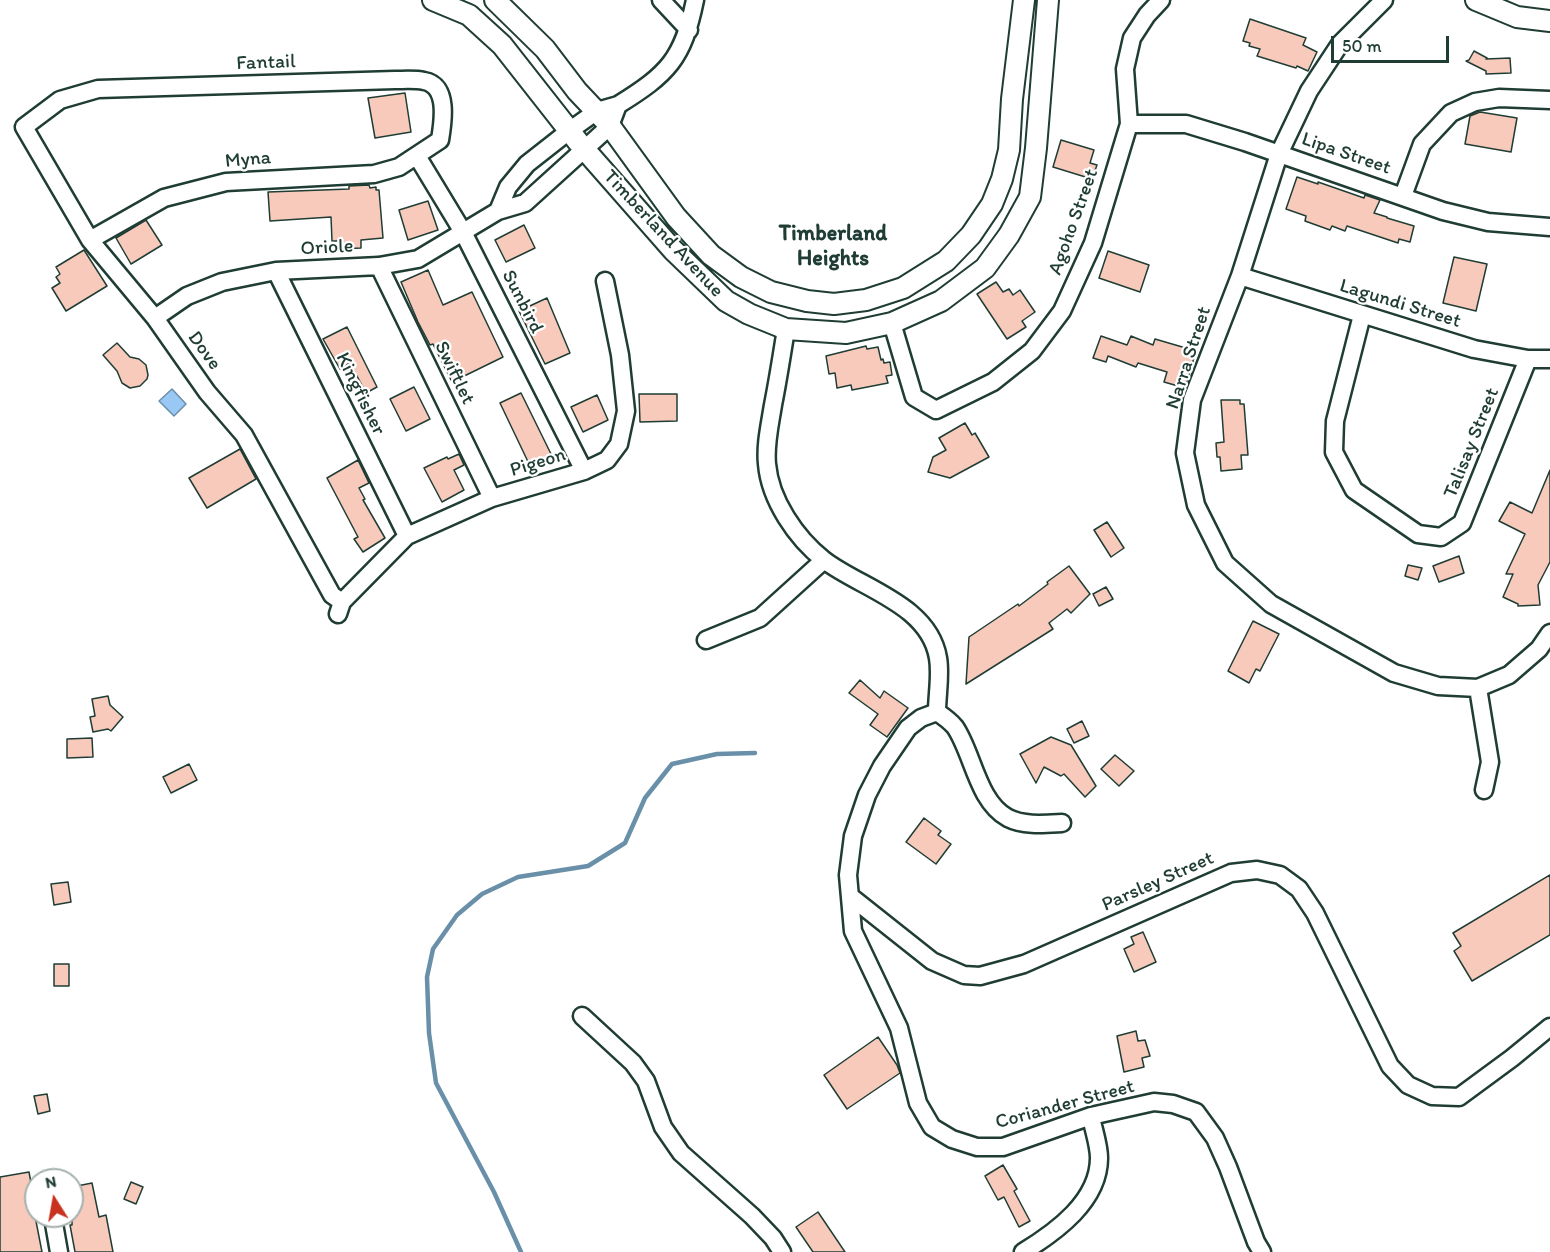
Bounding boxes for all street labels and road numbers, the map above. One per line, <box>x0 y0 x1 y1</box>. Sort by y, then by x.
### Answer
street label: Fantail <box>236 50 296 76</box>
street label: Lipa Street <box>1298 128 1394 180</box>
street label: Myna <box>224 146 272 174</box>
street label: Timberland Avenue <box>598 165 728 303</box>
street label: Agoho Street <box>1044 166 1104 278</box>
street label: Oriole <box>300 235 354 261</box>
street label: Sunbird <box>496 266 548 338</box>
street label: Lagundi Street <box>1336 274 1464 334</box>
street label: Narra Street <box>1161 304 1217 412</box>
street label: Dove <box>182 327 226 375</box>
street label: Swiftlet <box>428 337 480 409</box>
street label: Kingfisher <box>330 349 390 439</box>
street label: Talisay Street <box>1439 384 1505 502</box>
street label: Pigeon <box>507 443 569 483</box>
street label: Parsley Street <box>1098 847 1218 917</box>
street label: Coriander Street <box>993 1075 1137 1135</box>

